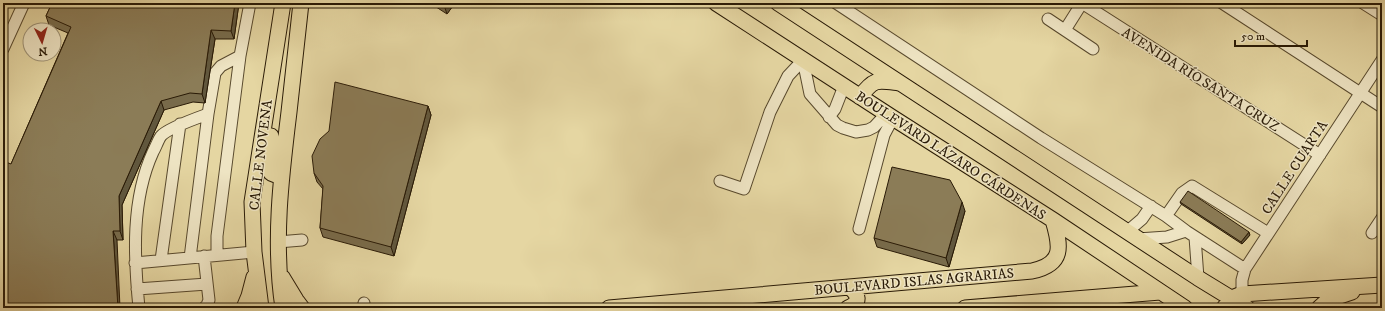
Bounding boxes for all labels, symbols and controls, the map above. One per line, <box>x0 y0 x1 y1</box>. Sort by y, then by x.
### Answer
north arrow <box>22 22 62 62</box>
scale bar <box>1235 22 1307 48</box>
street label: AVENIDA RÍO SANTA CRUZ <box>1118 24 1283 136</box>
text: 50 m <box>1241 29 1265 44</box>
text: N <box>38 44 48 58</box>
street label: BOULEVARD LÁZARO CÁRDENAS <box>852 87 1049 224</box>
street label: CALLE NOVENA <box>245 98 277 211</box>
street label: CALLE CUARTA <box>1258 116 1333 218</box>
street label: BOULEVARD ISLAS AGRARIAS <box>814 264 1015 300</box>

